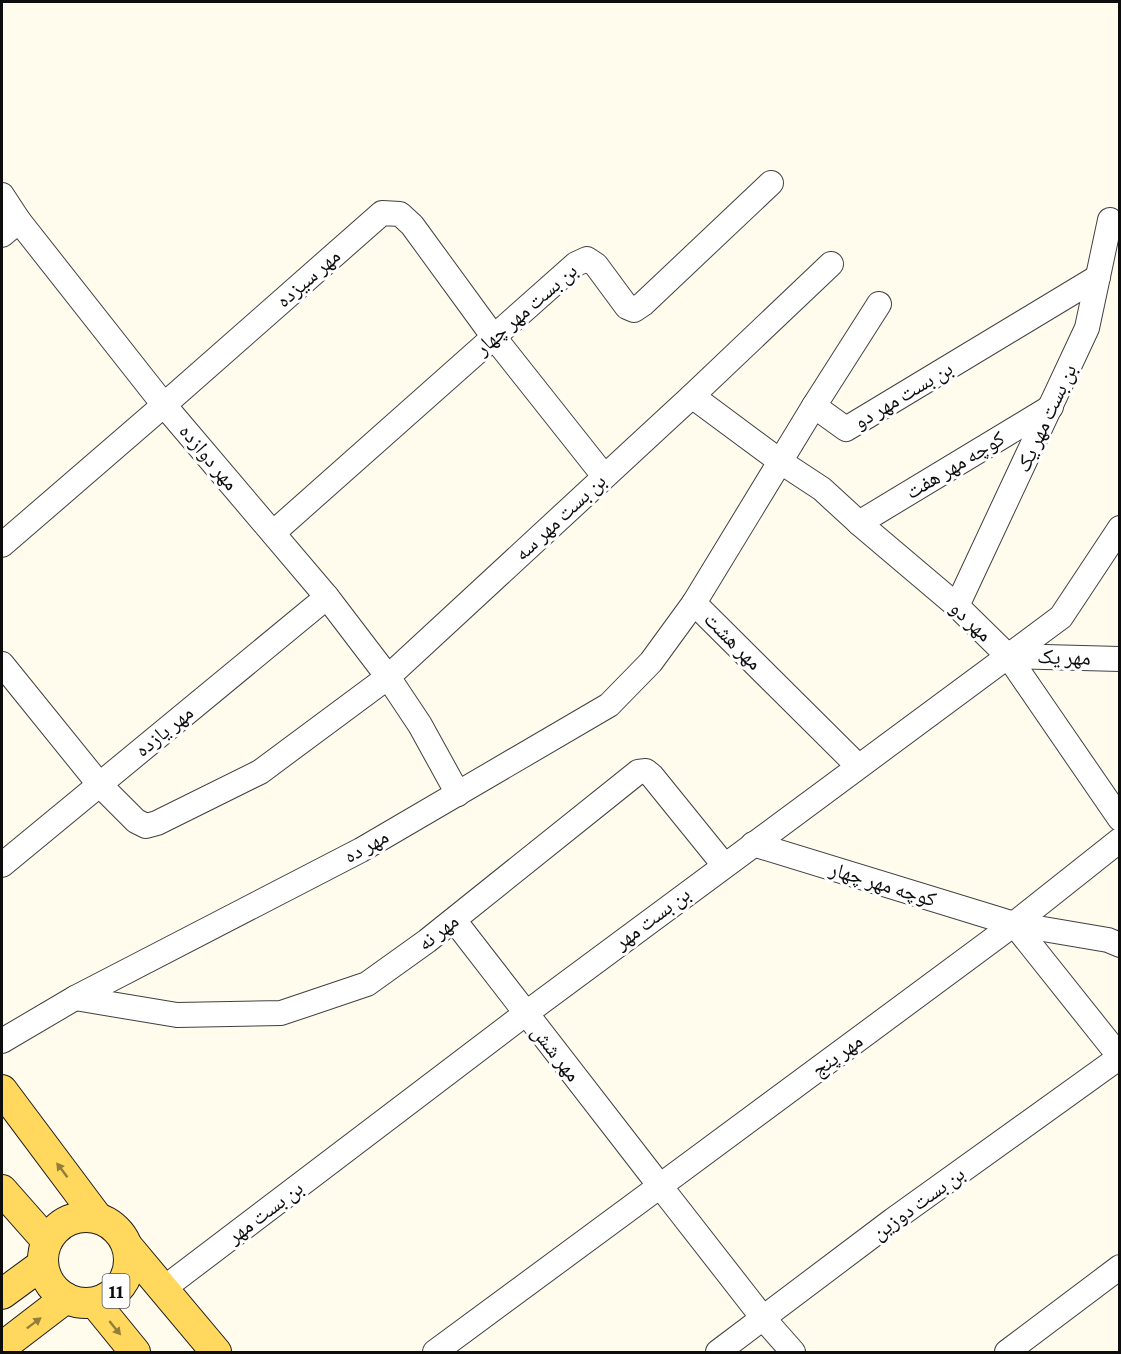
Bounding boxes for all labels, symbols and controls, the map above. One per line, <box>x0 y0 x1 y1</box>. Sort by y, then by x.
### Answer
street label: مهر سیزده <box>271 244 345 312</box>
street label: بن بست مهر چهار <box>469 258 583 361</box>
street label: بن بست مهر دو <box>849 356 957 435</box>
street label: بن بست مهر یک <box>1011 360 1082 476</box>
street label: مهر دوازده <box>174 419 244 495</box>
street label: کوچه مهر هفت <box>901 426 1009 504</box>
street label: بن بست مهر سه <box>509 469 611 566</box>
street label: مهر دو <box>945 596 997 646</box>
street label: مهر هشت <box>699 607 767 675</box>
street label: مهر یک <box>1037 644 1091 670</box>
street label: مهر یازده <box>130 700 198 762</box>
street label: مهر ده <box>340 824 392 868</box>
street label: کوچه مهر چهار <box>826 856 939 912</box>
street label: بن بست مهر <box>608 882 695 956</box>
street label: مهر نه <box>413 909 463 955</box>
street label: مهر شش <box>526 1020 586 1087</box>
street label: مهر پنج <box>807 1028 868 1082</box>
street label: بن بست دوزین <box>867 1161 970 1246</box>
one-way arrow <box>56 1163 68 1178</box>
street label: بن بست مهر <box>221 1176 308 1250</box>
road number: 11 <box>102 1274 130 1308</box>
one-way arrow <box>26 1317 41 1329</box>
one-way arrow <box>108 1320 121 1335</box>

